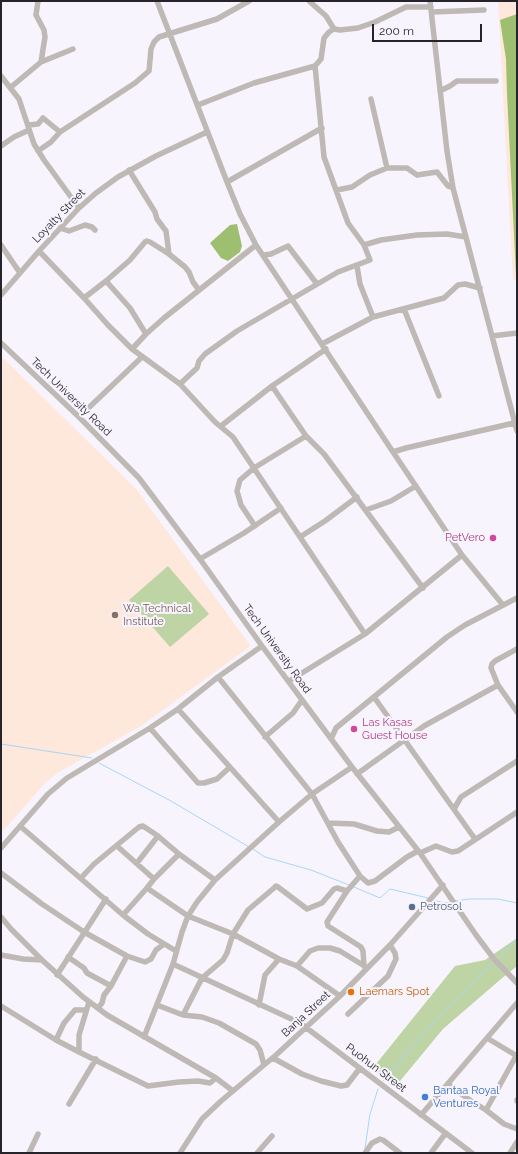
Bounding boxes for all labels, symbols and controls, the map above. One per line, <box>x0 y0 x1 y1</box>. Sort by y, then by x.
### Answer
scale bar <box>374 16 484 42</box>
text: 200 m <box>379 24 414 38</box>
street label: Loyalty Street <box>30 186 88 246</box>
street label: Tech University Road <box>28 355 114 439</box>
place label: PetVero <box>445 531 485 545</box>
marker: PetVero <box>488 533 498 543</box>
place label: Wa Technical Institute <box>123 602 191 628</box>
street label: Tech University Road <box>240 602 314 696</box>
marker: Wa Technical Institute <box>110 610 120 620</box>
place label: Las Kasas Guest House <box>362 716 428 742</box>
marker: Las Kasas Guest House <box>349 724 359 734</box>
place label: Petrosol <box>420 900 462 914</box>
marker: Petrosol <box>407 902 417 912</box>
place label: Laemars Spot <box>359 985 430 999</box>
marker: Laemars Spot <box>346 987 356 997</box>
street label: Banja Street <box>279 988 333 1040</box>
street label: Puohun Street <box>343 1041 409 1095</box>
place label: Bantaa Royal Ventures <box>433 1084 499 1110</box>
marker: Bantaa Royal Ventures <box>420 1092 430 1102</box>

